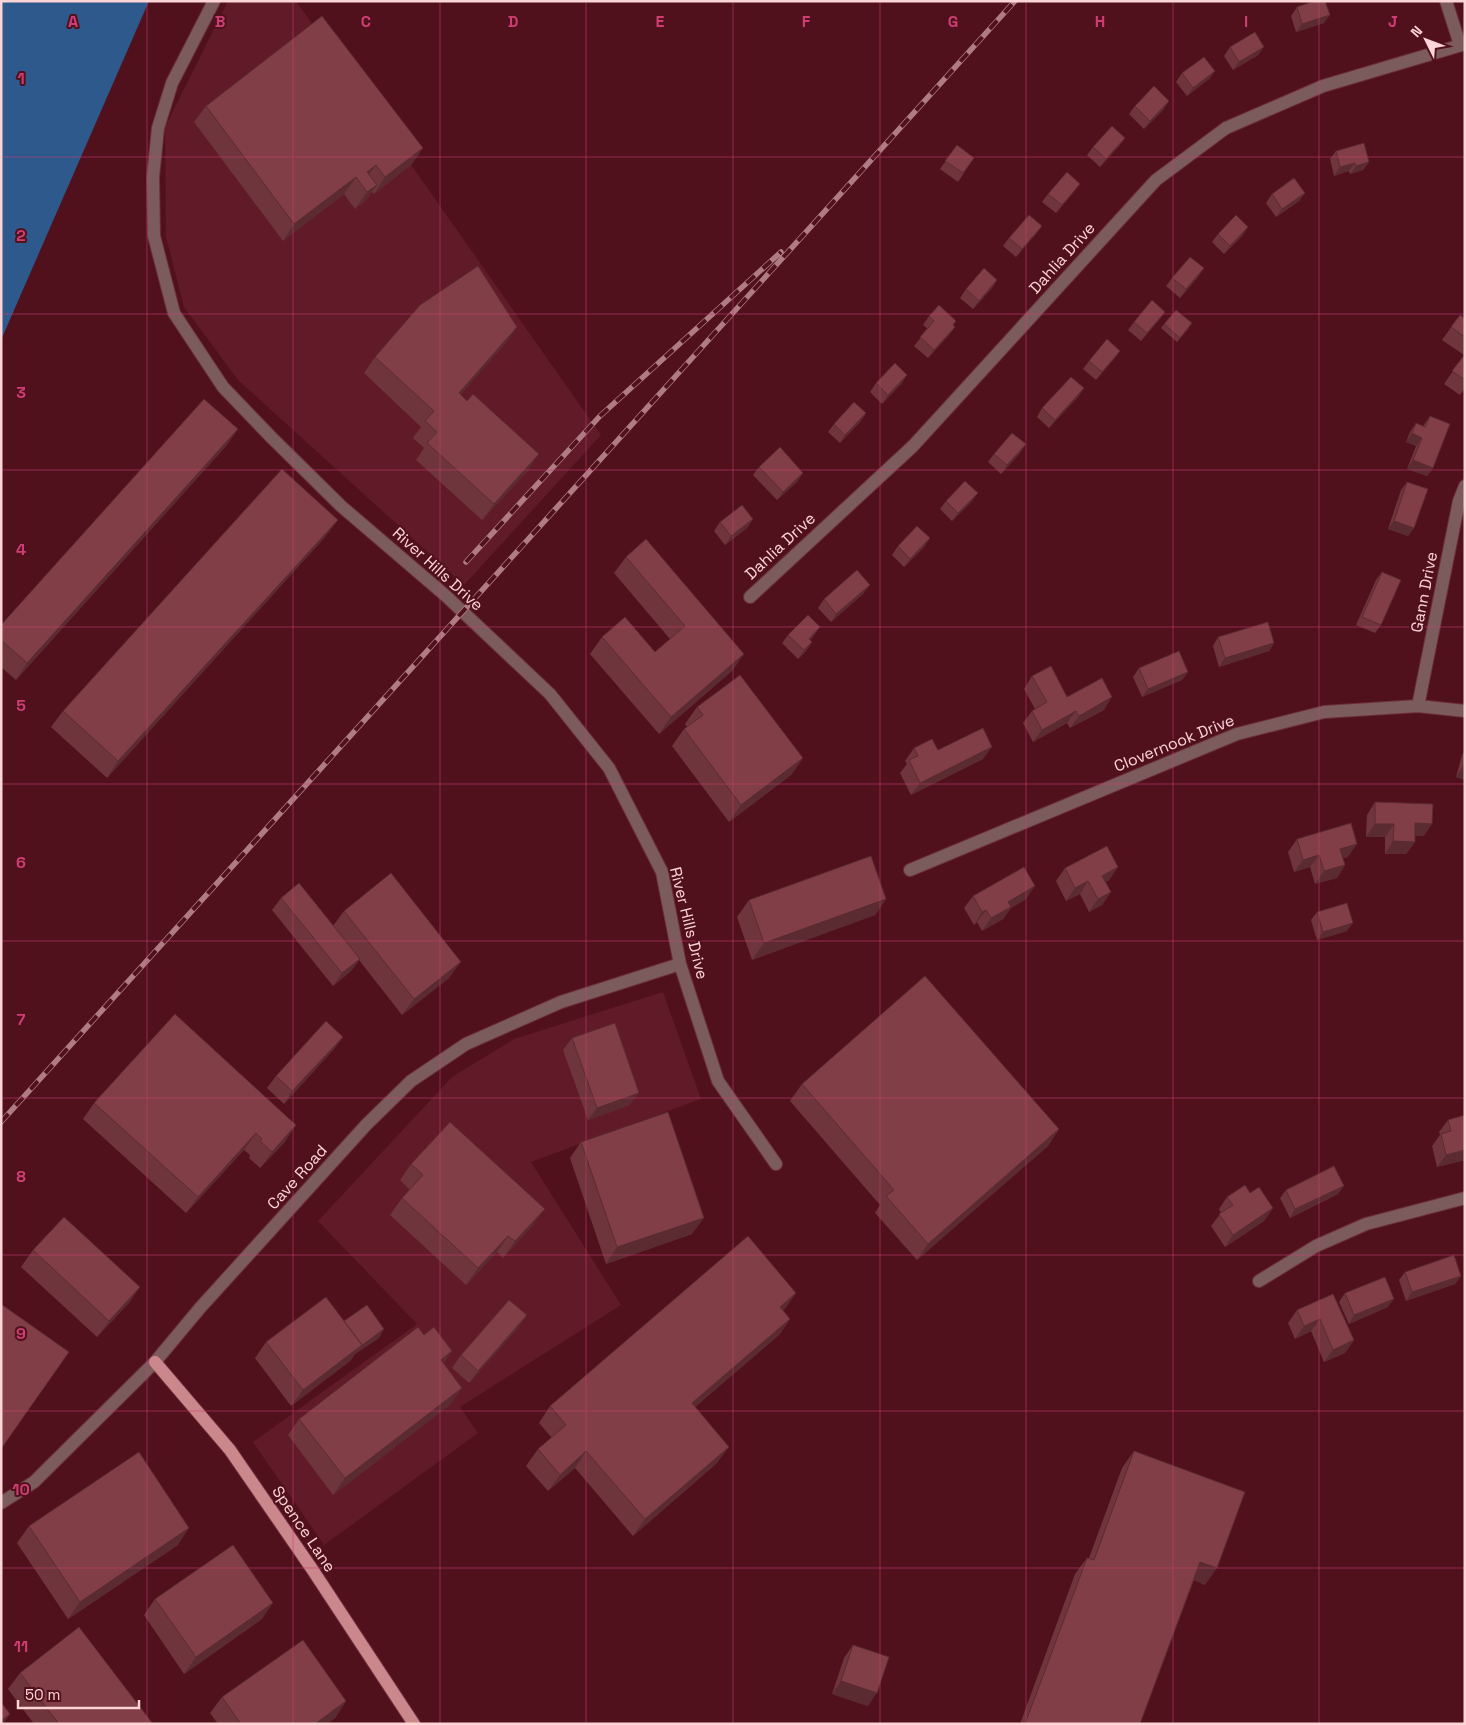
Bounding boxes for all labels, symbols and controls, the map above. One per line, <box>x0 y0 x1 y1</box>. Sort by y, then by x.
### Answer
text: A <box>68 11 78 32</box>
text: B <box>215 11 225 32</box>
text: C <box>361 11 371 32</box>
text: D <box>508 11 518 32</box>
text: E <box>656 11 665 32</box>
text: F <box>802 11 811 32</box>
text: G <box>948 11 958 32</box>
text: H <box>1095 11 1105 32</box>
text: I <box>1244 11 1248 32</box>
text: J <box>1388 11 1398 32</box>
north arrow <box>1401 15 1451 65</box>
text: N <box>1407 22 1426 41</box>
text: 1 <box>17 68 25 89</box>
street label: Dahlia Drive <box>1024 218 1100 298</box>
text: 2 <box>16 225 26 246</box>
text: 3 <box>16 382 26 403</box>
street label: Dahlia Drive <box>740 508 820 584</box>
street label: River Hills Drive <box>388 523 488 615</box>
text: 4 <box>16 539 26 560</box>
street label: Gann Drive <box>1406 550 1442 634</box>
text: 5 <box>16 695 26 716</box>
street label: Clovernook Drive <box>1111 709 1237 777</box>
text: 6 <box>16 852 26 873</box>
street label: River Hills Drive <box>665 865 713 981</box>
text: 7 <box>17 1009 26 1030</box>
street label: Cave Road <box>262 1140 332 1214</box>
text: 8 <box>16 1166 26 1187</box>
text: 9 <box>16 1323 26 1344</box>
text: 10 <box>12 1479 30 1500</box>
street label: Spence Lane <box>267 1482 341 1576</box>
text: 11 <box>14 1636 28 1657</box>
scale bar <box>18 1678 139 1710</box>
text: 50 m <box>25 1685 60 1704</box>

